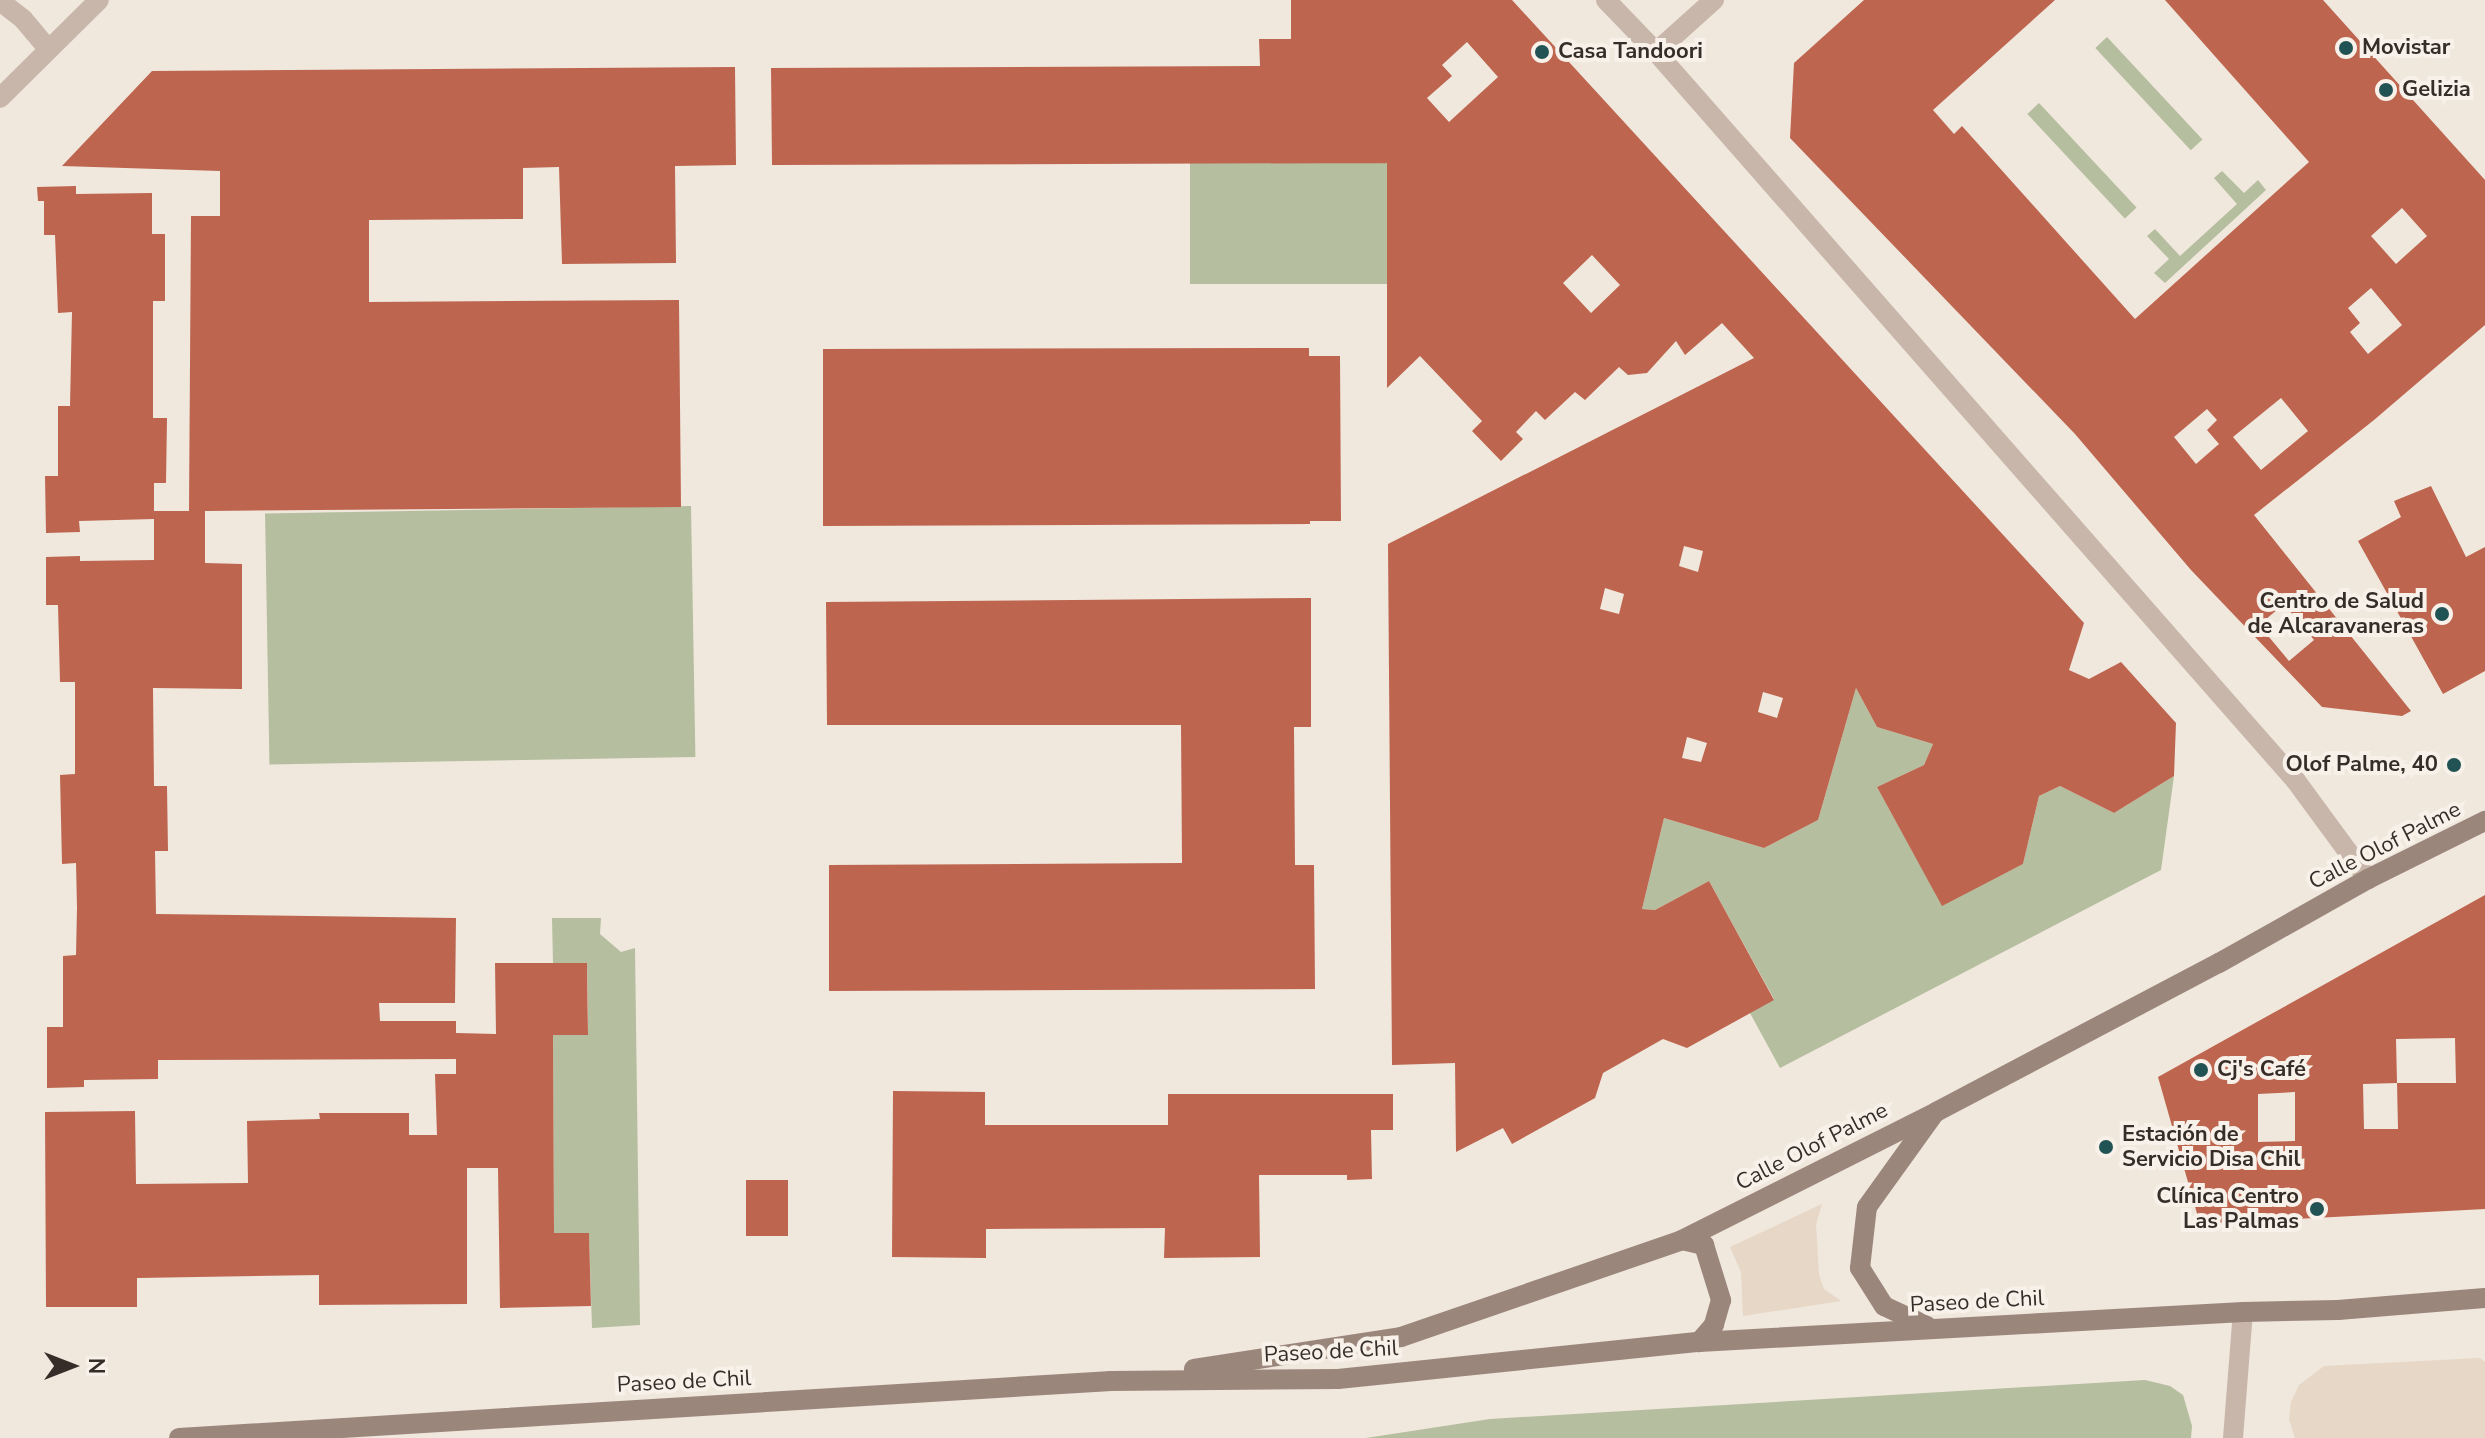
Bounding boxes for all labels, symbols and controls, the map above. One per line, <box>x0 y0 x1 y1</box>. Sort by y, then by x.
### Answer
place label: Movistar <box>2362 35 2450 61</box>
place label: Casa Tandoori <box>1558 39 1703 65</box>
marker: Movistar <box>2337 39 2355 57</box>
marker: Casa Tandoori <box>1533 43 1551 61</box>
place label: Gelizia <box>2402 77 2471 103</box>
marker: Gelizia <box>2377 81 2395 99</box>
place label: Centro de Salud de Alcaravaneras <box>2247 588 2424 640</box>
marker: Centro de Salud de Alcaravaneras <box>2431 603 2453 625</box>
place label: Olof Palme, 40 <box>2285 752 2438 778</box>
marker: Olof Palme, 40 <box>2445 756 2463 774</box>
street label: Calle Olof Palme <box>2305 796 2465 896</box>
place label: Cj's Café <box>2217 1057 2306 1083</box>
marker: Cj's Café <box>2192 1061 2210 1079</box>
street label: Calle Olof Palme <box>1732 1097 1892 1197</box>
place label: Estación de Servicio Disa Chil <box>2122 1121 2300 1172</box>
marker: Estación de Servicio Disa Chil <box>2097 1138 2115 1156</box>
place label: Clínica Centro Las Palmas <box>2156 1183 2299 1234</box>
marker: Clínica Centro Las Palmas <box>2306 1198 2328 1220</box>
street label: Paseo de Chil <box>1909 1285 2045 1319</box>
north arrow <box>32 1326 112 1406</box>
street label: Paseo de Chil <box>1263 1335 1399 1369</box>
text: N <box>81 1358 111 1374</box>
street label: Paseo de Chil <box>616 1365 752 1399</box>

